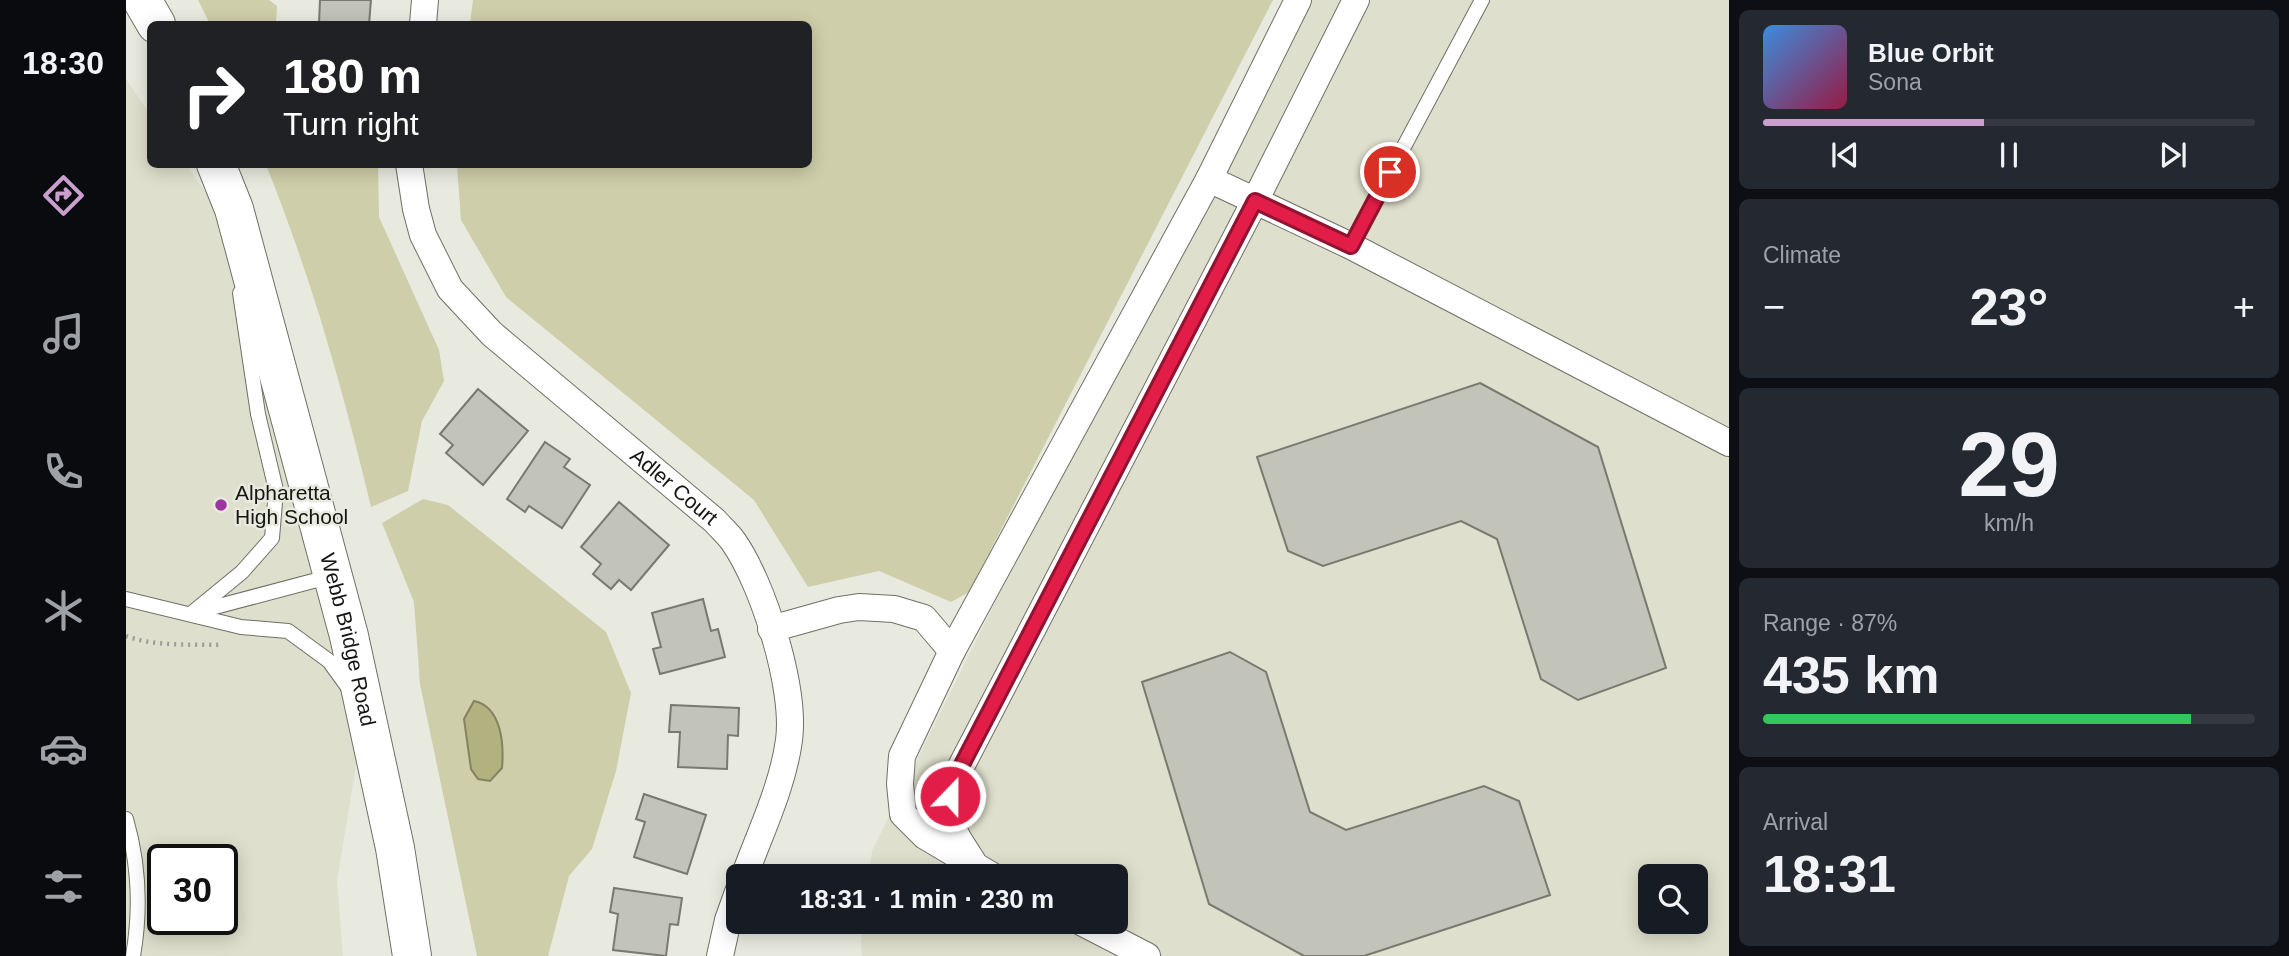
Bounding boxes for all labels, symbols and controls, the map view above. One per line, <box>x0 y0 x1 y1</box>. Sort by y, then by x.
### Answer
text: Blue Orbit <box>1868 38 1994 68</box>
text: 18:30 <box>22 45 104 81</box>
icon: right <box>168 49 259 140</box>
text: 180 m <box>283 49 422 103</box>
text: Sona <box>1868 69 1922 95</box>
text: Turn right <box>283 106 419 142</box>
icon: previous <box>1826 136 1864 174</box>
icon: pause <box>1990 136 2028 174</box>
icon: next <box>2154 136 2192 174</box>
pin <box>1360 142 1420 202</box>
icon: arrive <box>1371 153 1409 191</box>
icon: directions <box>39 171 88 220</box>
text: Climate <box>1763 242 1841 268</box>
text: 23° <box>1970 278 2048 336</box>
text: − <box>1763 286 1785 328</box>
text: + <box>2233 286 2255 328</box>
icon: music <box>39 309 88 358</box>
text: 29 <box>1958 414 2060 515</box>
street label: Adler Court <box>626 443 723 529</box>
icon: phone <box>39 447 88 496</box>
place label: Alpharetta High School <box>235 481 348 528</box>
marker: Alpharetta High School <box>213 497 229 513</box>
text: km/h <box>1984 510 2034 536</box>
street label: Webb Bridge Road <box>316 551 380 728</box>
icon: climate <box>39 586 88 635</box>
text: Range · 87% <box>1763 610 1897 636</box>
text: 435 km <box>1763 646 1939 704</box>
icon: car <box>39 724 88 773</box>
position arrow <box>913 759 987 833</box>
text: Arrival <box>1763 809 1828 835</box>
speed limit sign: 30 <box>147 844 238 935</box>
text: 18:31 <box>1763 845 1896 903</box>
icon: filters <box>39 862 88 911</box>
map controls <box>1638 864 1708 934</box>
button: search <box>1638 864 1708 934</box>
text: 18:31 · 1 min · 230 m <box>800 884 1054 914</box>

